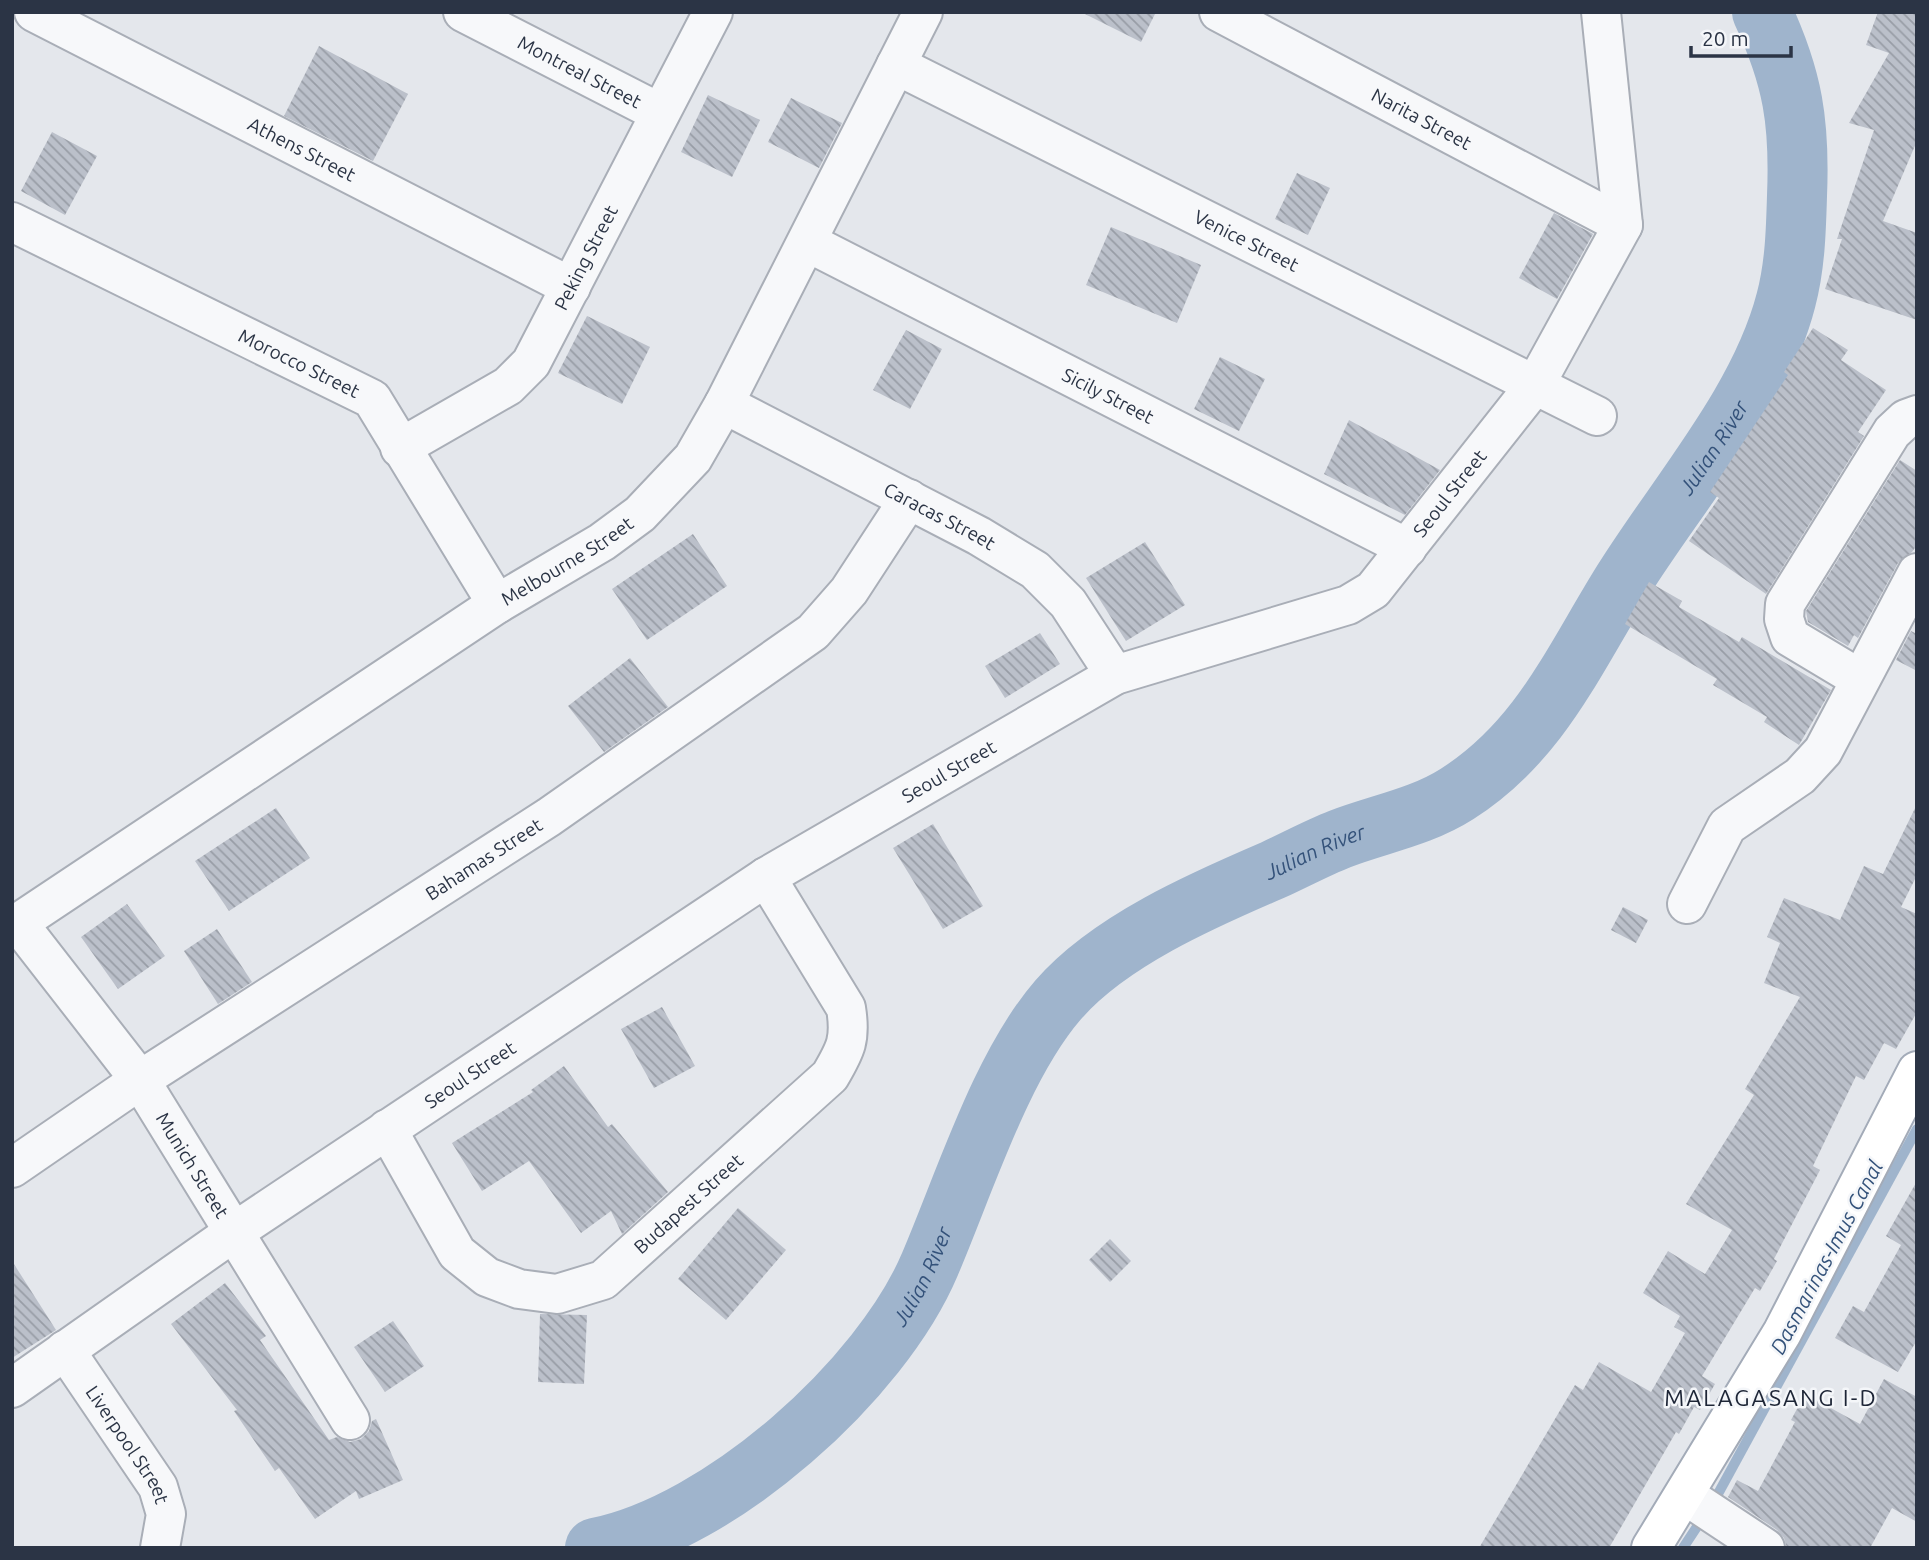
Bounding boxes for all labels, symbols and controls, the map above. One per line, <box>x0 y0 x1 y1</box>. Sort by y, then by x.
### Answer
scale bar <box>1691 14 1791 58</box>
text: 20 m <box>1702 26 1749 50</box>
street label: Montreal Street <box>514 31 646 113</box>
street label: Narita Street <box>1368 83 1476 154</box>
street label: Athens Street <box>244 113 360 186</box>
street label: Peking Street <box>550 201 622 314</box>
street label: Venice Street <box>1191 205 1303 276</box>
street label: Morocco Street <box>235 324 364 402</box>
street label: Sicily Street <box>1059 363 1158 428</box>
water label: Julian River <box>1673 395 1753 499</box>
street label: Seoul Street <box>1408 445 1491 541</box>
street label: Caracas Street <box>880 478 1000 555</box>
street label: Melbourne Street <box>497 512 638 610</box>
street label: Seoul Street <box>898 735 1000 807</box>
street label: Bahamas Street <box>421 813 547 905</box>
water label: Julian River <box>1261 819 1369 884</box>
street label: Seoul Street <box>420 1036 520 1113</box>
street label: Munich Street <box>152 1108 234 1223</box>
street label: Budapest Street <box>629 1149 748 1258</box>
water label: Dasmarinas-Imus Canal <box>1765 1156 1887 1358</box>
water label: Julian River <box>887 1222 956 1330</box>
street label: Liverpool Street <box>81 1381 174 1507</box>
district label: MALAGASANG I-D <box>1664 1385 1878 1410</box>

